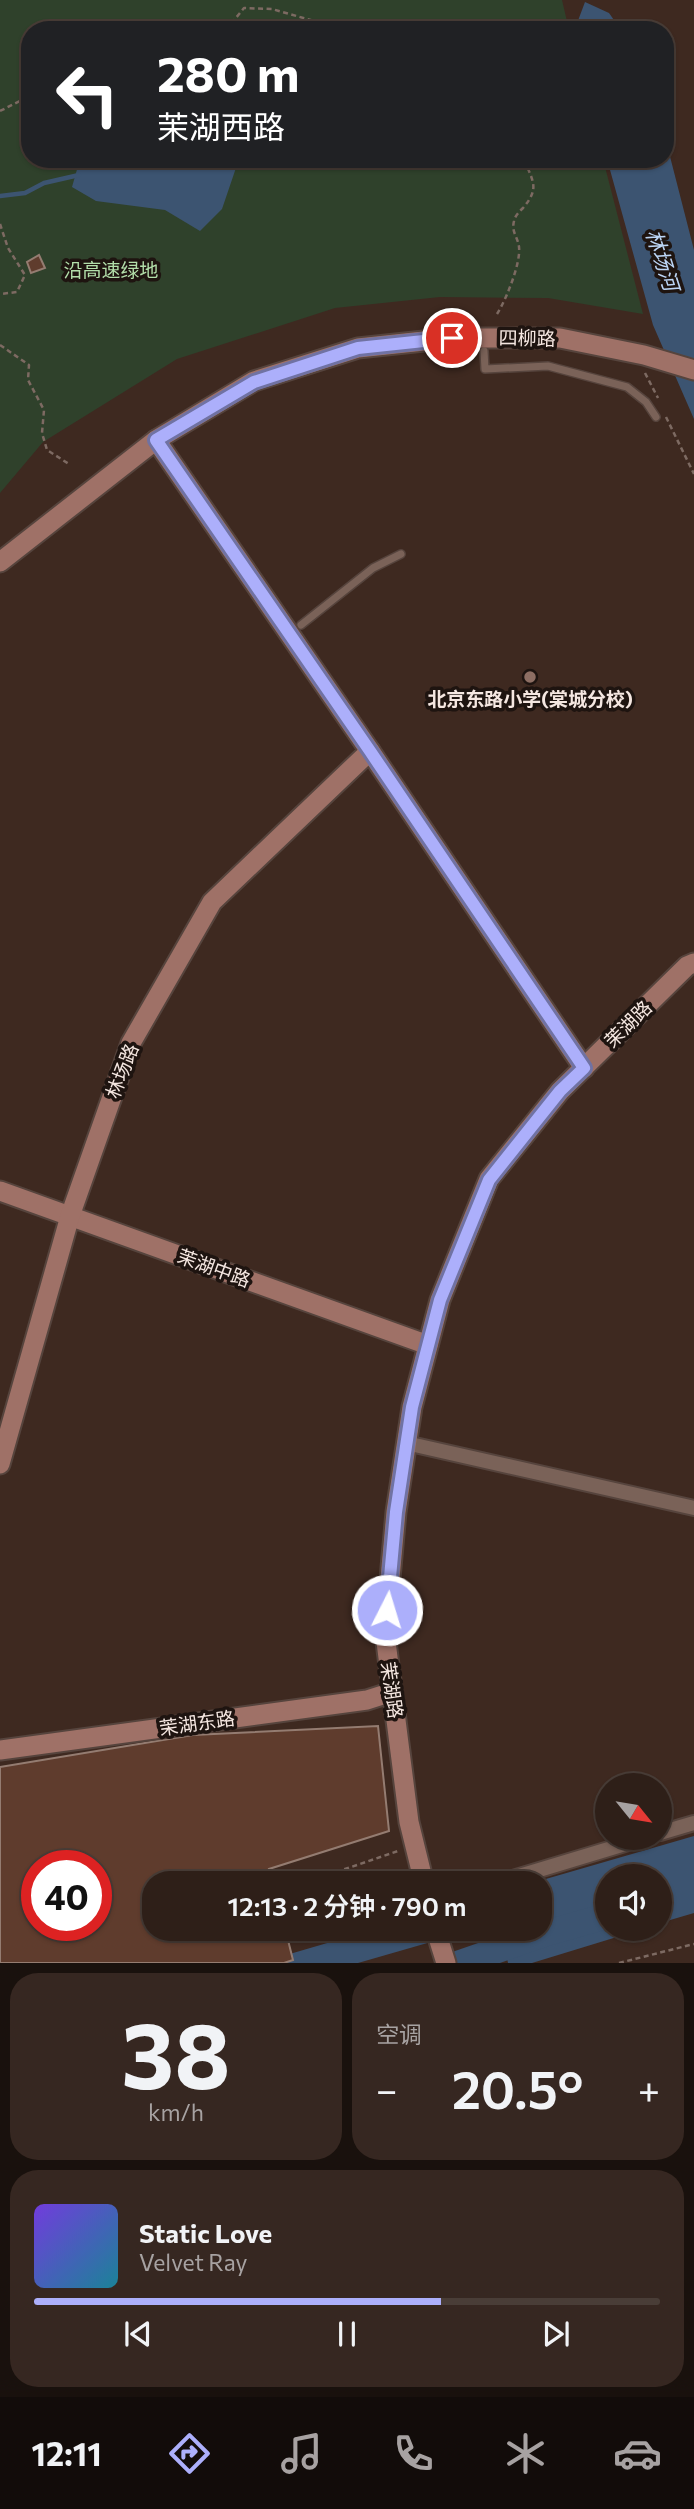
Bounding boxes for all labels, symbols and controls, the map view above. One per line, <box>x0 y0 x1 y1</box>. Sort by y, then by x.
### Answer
text: 280 m <box>157 42 300 102</box>
icon: left <box>42 49 133 140</box>
text: 茉湖西路 <box>157 106 285 146</box>
water label: 林场河 <box>642 226 686 297</box>
park label: 沿高速绿地 <box>63 258 159 281</box>
pin <box>422 308 482 368</box>
icon: arrive <box>433 319 471 357</box>
street label: 四柳路 <box>498 326 556 349</box>
marker: 北京东路小学(棠城分校) <box>522 669 538 685</box>
place label: 北京东路小学(棠城分校) <box>427 687 633 710</box>
street label: 茉湖路 <box>599 995 656 1052</box>
street label: 林场路 <box>101 1040 142 1102</box>
street label: 茉湖中路 <box>175 1244 254 1291</box>
position arrow <box>350 1573 424 1647</box>
street label: 茉湖路 <box>377 1660 408 1720</box>
street label: 茉湖东路 <box>158 1706 236 1739</box>
north arrow <box>595 1773 672 1850</box>
map controls <box>595 1773 672 1941</box>
speed limit sign: 40 <box>21 1850 112 1941</box>
button: sound <box>595 1864 672 1941</box>
text: 12:13 · 2 分钟 · 790 m <box>228 1890 466 1921</box>
text: 38 <box>121 1996 231 2108</box>
text: 空调 <box>376 2020 422 2048</box>
text: 20.5° <box>452 2056 583 2120</box>
text: − <box>376 2065 398 2112</box>
text: + <box>638 2065 660 2112</box>
text: km/h <box>148 2098 204 2126</box>
text: Static Love <box>139 2217 272 2248</box>
text: Velvet Ray <box>139 2248 247 2276</box>
icon: previous <box>119 2315 157 2353</box>
icon: pause <box>328 2315 366 2353</box>
icon: next <box>537 2315 575 2353</box>
icon: directions <box>165 2429 214 2478</box>
icon: music <box>277 2429 326 2478</box>
icon: phone <box>389 2429 438 2478</box>
icon: climate <box>501 2429 550 2478</box>
icon: car <box>613 2429 662 2478</box>
text: 12:11 <box>32 2433 102 2473</box>

